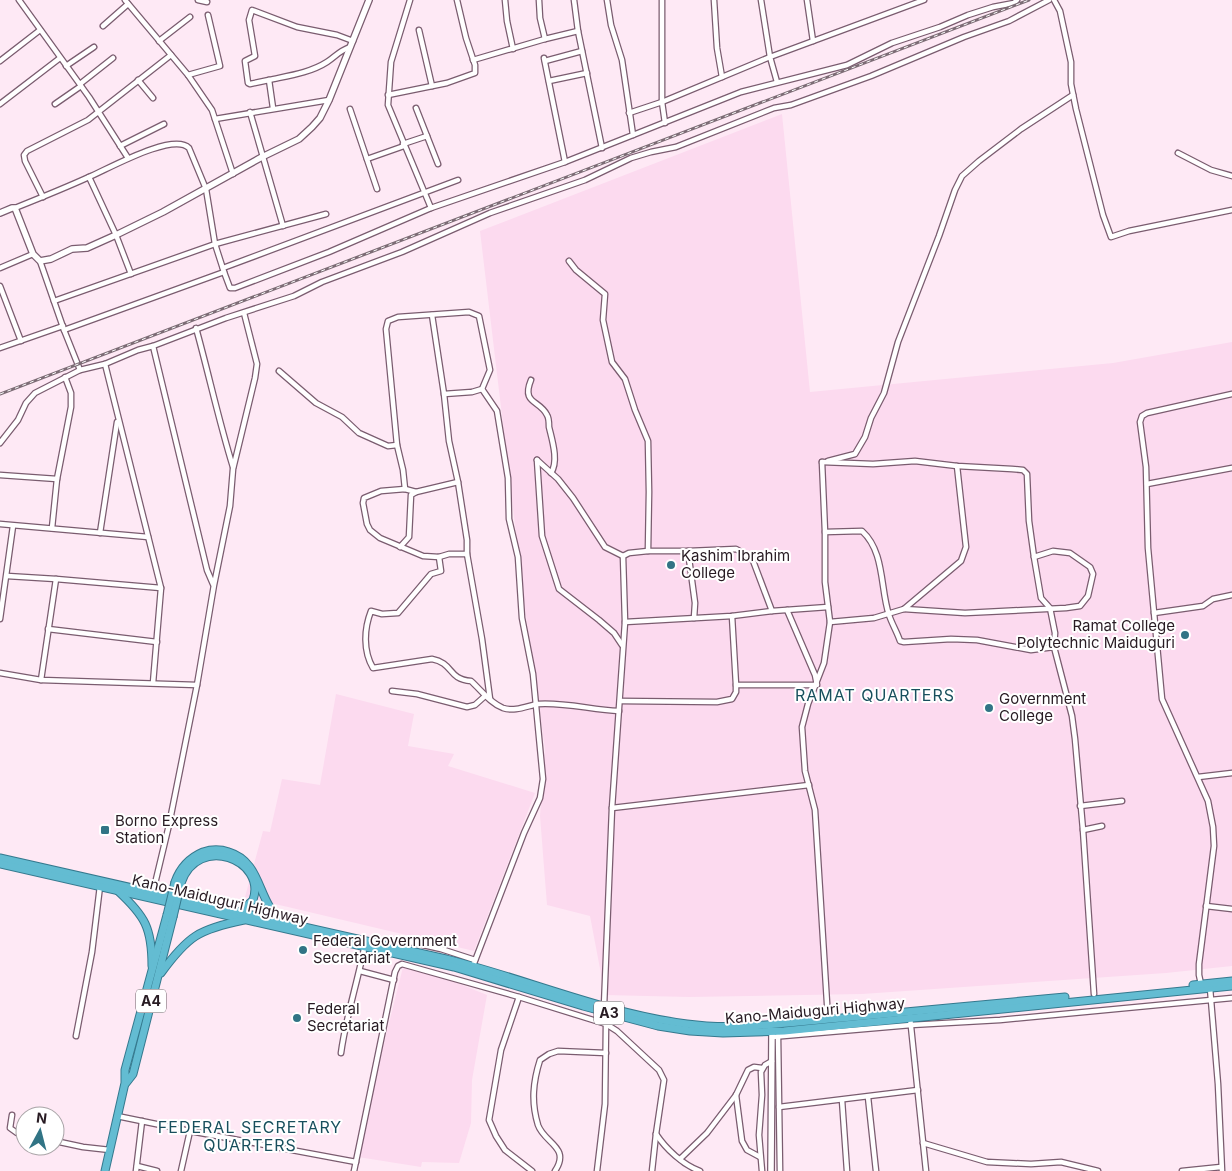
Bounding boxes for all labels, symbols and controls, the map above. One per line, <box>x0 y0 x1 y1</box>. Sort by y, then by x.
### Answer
place label: Kashim Ibrahim College <box>681 546 790 582</box>
marker: Kashim Ibrahim College <box>665 559 677 571</box>
place label: Ramat College Polytechnic Maiduguri <box>1017 616 1175 652</box>
marker: Ramat College Polytechnic Maiduguri <box>1179 629 1191 641</box>
district label: RAMAT QUARTERS <box>795 685 955 705</box>
place label: Government College <box>999 689 1086 725</box>
marker: Government College <box>983 702 995 714</box>
place label: Borno Express Station <box>115 811 218 847</box>
marker: Borno Express Station <box>99 824 111 836</box>
street label: Kano-Maiduguri Highway <box>130 870 311 929</box>
place label: Federal Government Secretariat <box>313 931 457 967</box>
marker: Federal Government Secretariat <box>297 944 309 956</box>
road number: A4 <box>136 989 166 1012</box>
street label: Kano-Maiduguri Highway <box>724 993 906 1028</box>
place label: Federal Secretariat <box>307 999 384 1035</box>
road number: A3 <box>594 1001 624 1024</box>
marker: Federal Secretariat <box>291 1012 303 1024</box>
north arrow <box>15 1106 65 1156</box>
text: N <box>35 1109 48 1127</box>
district label: FEDERAL SECRETARY QUARTERS <box>158 1117 342 1155</box>

